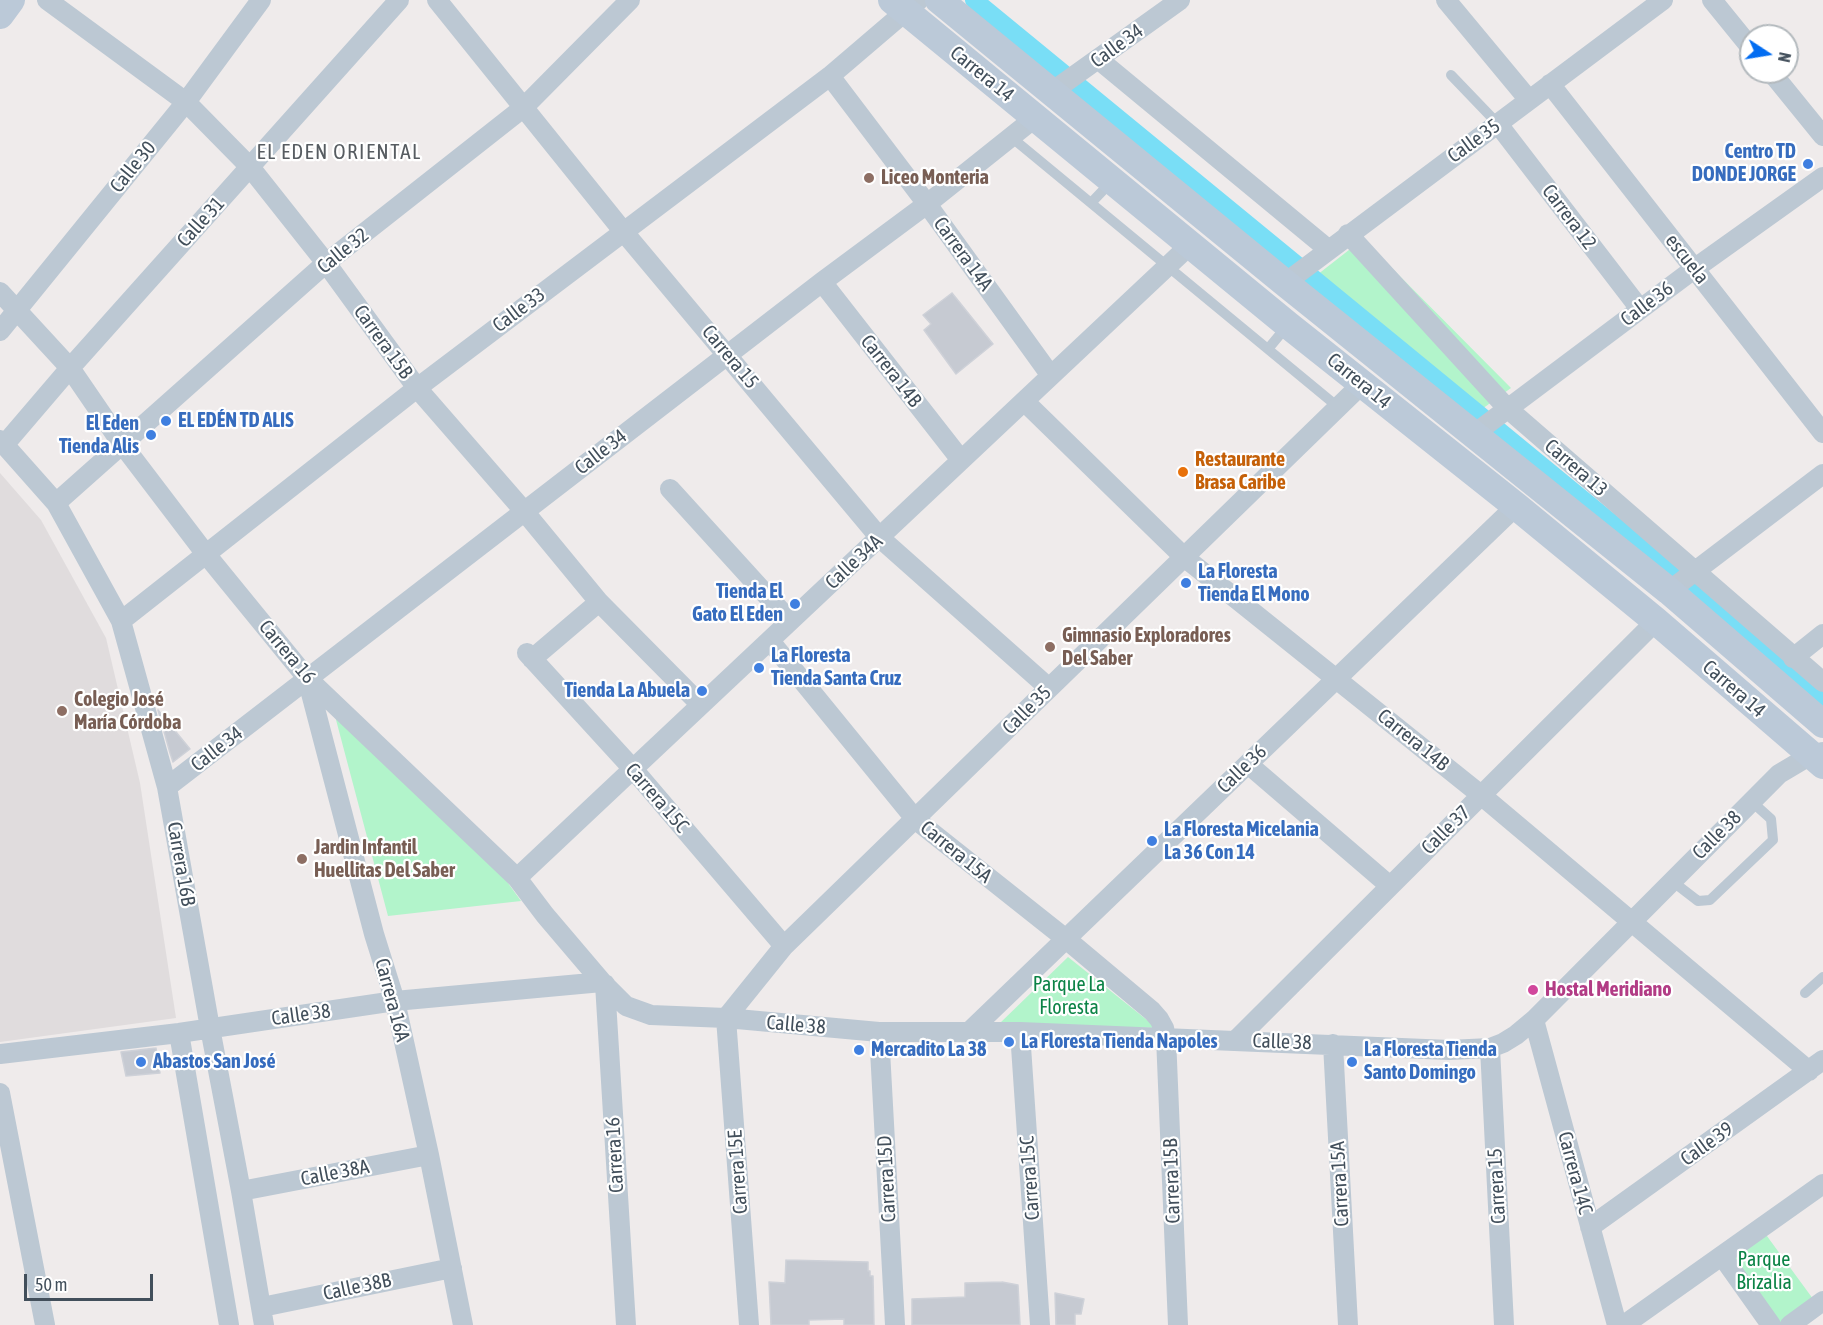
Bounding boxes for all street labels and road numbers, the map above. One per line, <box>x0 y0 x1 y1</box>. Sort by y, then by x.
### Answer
street label: Calle 34 <box>1086 19 1148 73</box>
street label: Carrera 14 <box>945 41 1019 107</box>
street label: Calle 35 <box>1443 114 1505 168</box>
street label: Calle 30 <box>105 136 161 198</box>
street label: Carrera 12 <box>1537 180 1601 254</box>
street label: Calle 31 <box>172 192 230 252</box>
street label: Carrera 14A <box>928 212 998 296</box>
street label: Calle 32 <box>312 223 374 279</box>
street label: escuela <box>1660 229 1714 289</box>
street label: Calle 36 <box>1616 277 1678 331</box>
street label: Calle 33 <box>488 283 550 337</box>
street label: Carrera 15B <box>348 301 418 383</box>
street label: Carrera 15 <box>697 320 763 394</box>
street label: Carrera 14B <box>855 330 927 412</box>
street label: Carrera 14 <box>1322 348 1396 414</box>
street label: Calle 34 <box>570 424 632 480</box>
street label: Carrera 13 <box>1540 434 1612 502</box>
street label: Calle 34A <box>821 530 887 594</box>
street label: Carrera 16 <box>254 615 320 689</box>
street label: Carrera 14 <box>1698 655 1770 723</box>
street label: Calle 35 <box>998 681 1056 739</box>
street label: Carrera 14B <box>1372 704 1454 776</box>
street label: Calle 34 <box>186 721 248 777</box>
street label: Calle 36 <box>1212 740 1272 798</box>
street label: Carrera 15C <box>620 758 694 838</box>
street label: Calle 37 <box>1417 801 1475 859</box>
street label: Calle 38 <box>1688 806 1746 864</box>
street label: Carrera 15A <box>915 816 997 888</box>
street label: Carrera 16B <box>162 820 200 908</box>
street label: Carrera 16A <box>369 956 415 1044</box>
street label: Calle 38 <box>270 999 332 1031</box>
street label: Calle 38 <box>765 1010 827 1040</box>
street label: Calle 38 <box>1252 1029 1312 1055</box>
street label: Carrera 16 <box>601 1117 629 1193</box>
street label: Calle 39 <box>1676 1117 1738 1171</box>
street label: Carrera 15E <box>723 1129 753 1215</box>
street label: Carrera 14C <box>1552 1129 1598 1217</box>
street label: Carrera 15D <box>873 1135 901 1223</box>
street label: Carrera 15C <box>1015 1135 1045 1221</box>
street label: Carrera 15B <box>1159 1138 1185 1224</box>
street label: Carrera 15A <box>1326 1141 1354 1227</box>
street label: Carrera 15 <box>1483 1148 1511 1224</box>
street label: Calle 38A <box>299 1155 371 1191</box>
street label: Calle 38B <box>321 1268 393 1306</box>

